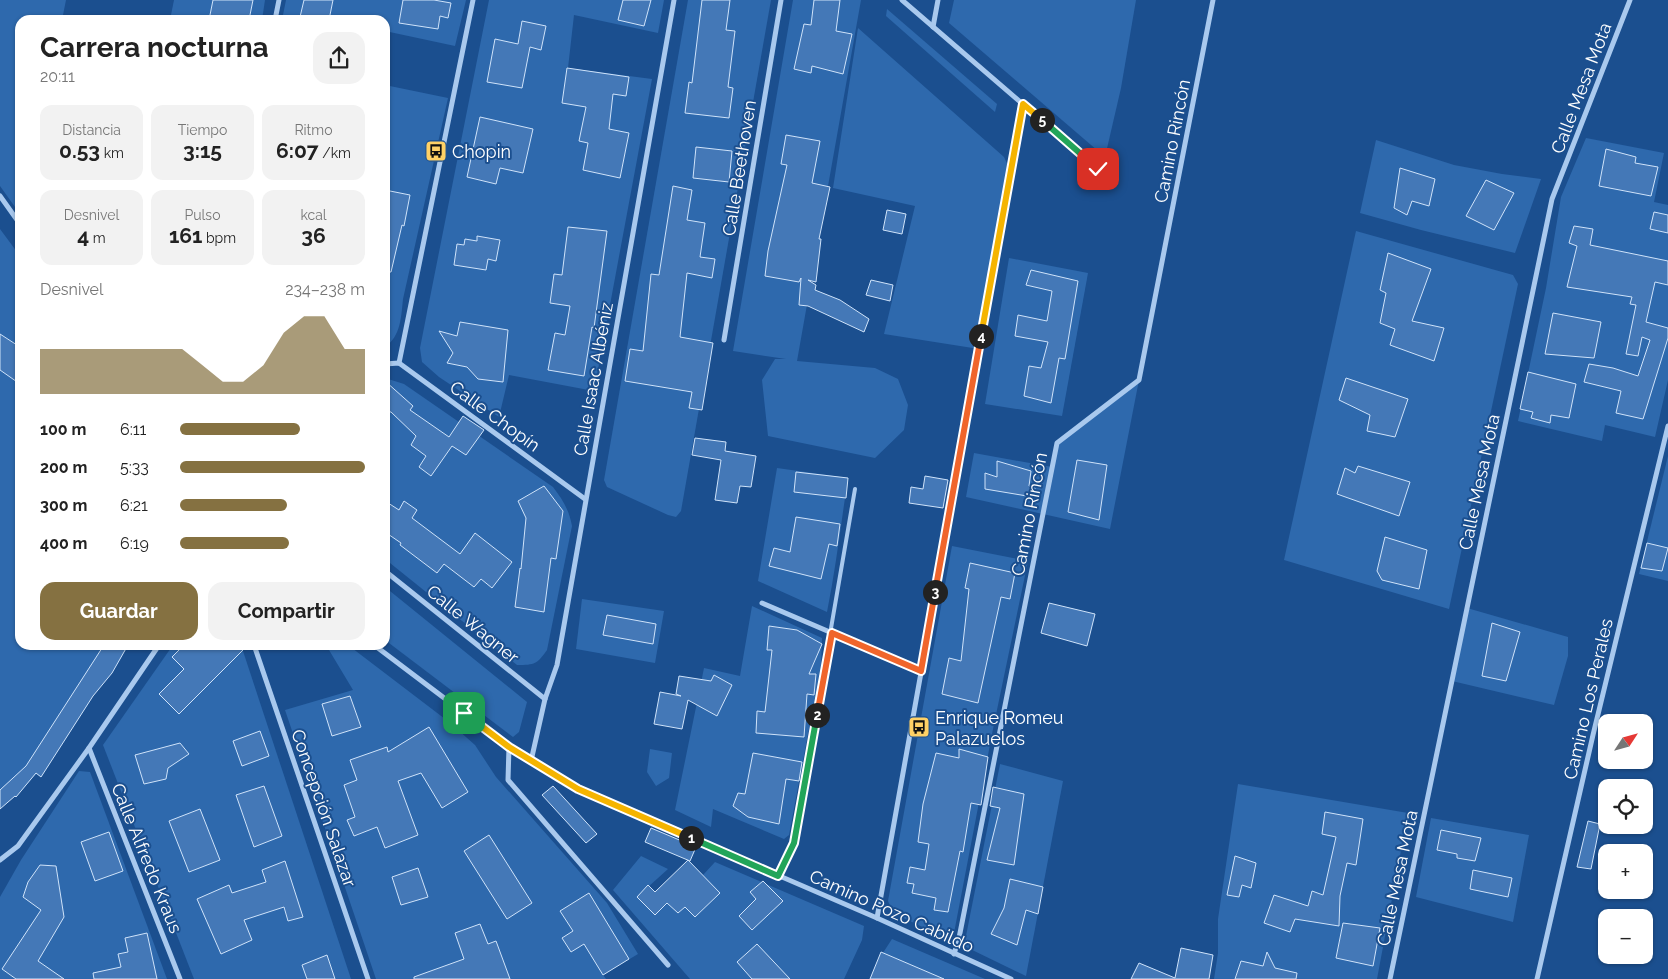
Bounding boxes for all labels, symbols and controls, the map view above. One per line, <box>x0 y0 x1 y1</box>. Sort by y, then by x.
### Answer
street label: Calle Mesa Mota <box>1546 20 1616 156</box>
text: Carrera nocturna <box>40 31 269 64</box>
button: share <box>313 32 365 84</box>
text: 20:11 <box>40 67 75 86</box>
street label: Camino Rincón <box>1150 77 1194 205</box>
street label: Calle Beethoven <box>718 99 760 237</box>
pin: 5 <box>1030 108 1054 132</box>
text: 5 <box>1039 112 1046 128</box>
text: Distancia <box>62 122 121 138</box>
text: Tiempo <box>178 122 227 138</box>
text: Ritmo <box>294 122 333 138</box>
text: 0.53 <box>59 138 100 163</box>
text: 3:15 <box>183 138 222 163</box>
text: 6:07 <box>276 138 319 163</box>
bus stop icon: Chopin <box>424 139 448 163</box>
place label: Chopin <box>452 141 511 162</box>
text: km <box>100 145 124 161</box>
text: /km <box>319 145 351 161</box>
pin <box>1077 148 1119 190</box>
icon: check <box>1084 155 1112 183</box>
text: Desnivel <box>64 207 119 223</box>
text: Pulso <box>185 207 220 223</box>
text: kcal <box>300 207 327 223</box>
text: 4 <box>77 223 89 248</box>
text: 161 <box>169 223 202 248</box>
text: 36 <box>301 223 326 248</box>
text: m <box>89 230 106 246</box>
text: bpm <box>202 230 236 246</box>
text: Desnivel <box>40 280 103 299</box>
text: 234–238 m <box>285 280 365 299</box>
street label: Calle Isaac Albéniz <box>569 300 617 457</box>
pin: 4 <box>968 324 994 348</box>
text: 4 <box>978 328 986 344</box>
street label: Calle Chopín <box>446 376 544 456</box>
street label: Calle Mesa Mota <box>1454 412 1504 552</box>
text: 100 m <box>40 420 86 439</box>
text: 6:11 <box>120 420 146 439</box>
street label: Camino Rincón <box>1007 450 1051 578</box>
text: 200 m <box>40 458 87 477</box>
text: 5:33 <box>120 458 149 477</box>
text: 300 m <box>40 496 87 515</box>
text: 6:21 <box>120 496 148 515</box>
text: 400 m <box>40 534 88 553</box>
text: 6:19 <box>120 534 149 553</box>
street label: Calle Wagner <box>423 580 524 668</box>
pin: 3 <box>922 580 948 604</box>
button: Guardar <box>40 582 198 640</box>
button: Compartir <box>208 582 365 640</box>
text: 3 <box>932 584 939 600</box>
street label: Camino Los Perales <box>1559 616 1617 782</box>
pin <box>443 692 485 734</box>
icon: arrive <box>450 699 478 727</box>
pin: 2 <box>804 702 830 728</box>
text: 2 <box>814 707 821 723</box>
place label: Enrique Romeu Palazuelos <box>935 707 1064 749</box>
north arrow <box>1598 714 1652 769</box>
map controls <box>1598 714 1653 964</box>
bus stop icon: Enrique Romeu Palazuelos <box>907 715 931 739</box>
street label: Concepción Salazar <box>287 727 361 890</box>
button: locate <box>1598 779 1653 834</box>
street label: Calle Alfredo Kraus <box>107 780 187 936</box>
street label: Calle Mesa Mota <box>1372 808 1422 948</box>
pin: 1 <box>678 826 704 850</box>
text: 1 <box>688 830 695 846</box>
button: + <box>1598 844 1653 899</box>
street label: Camino Pozo Cabildo <box>806 865 978 957</box>
button: − <box>1598 909 1653 964</box>

